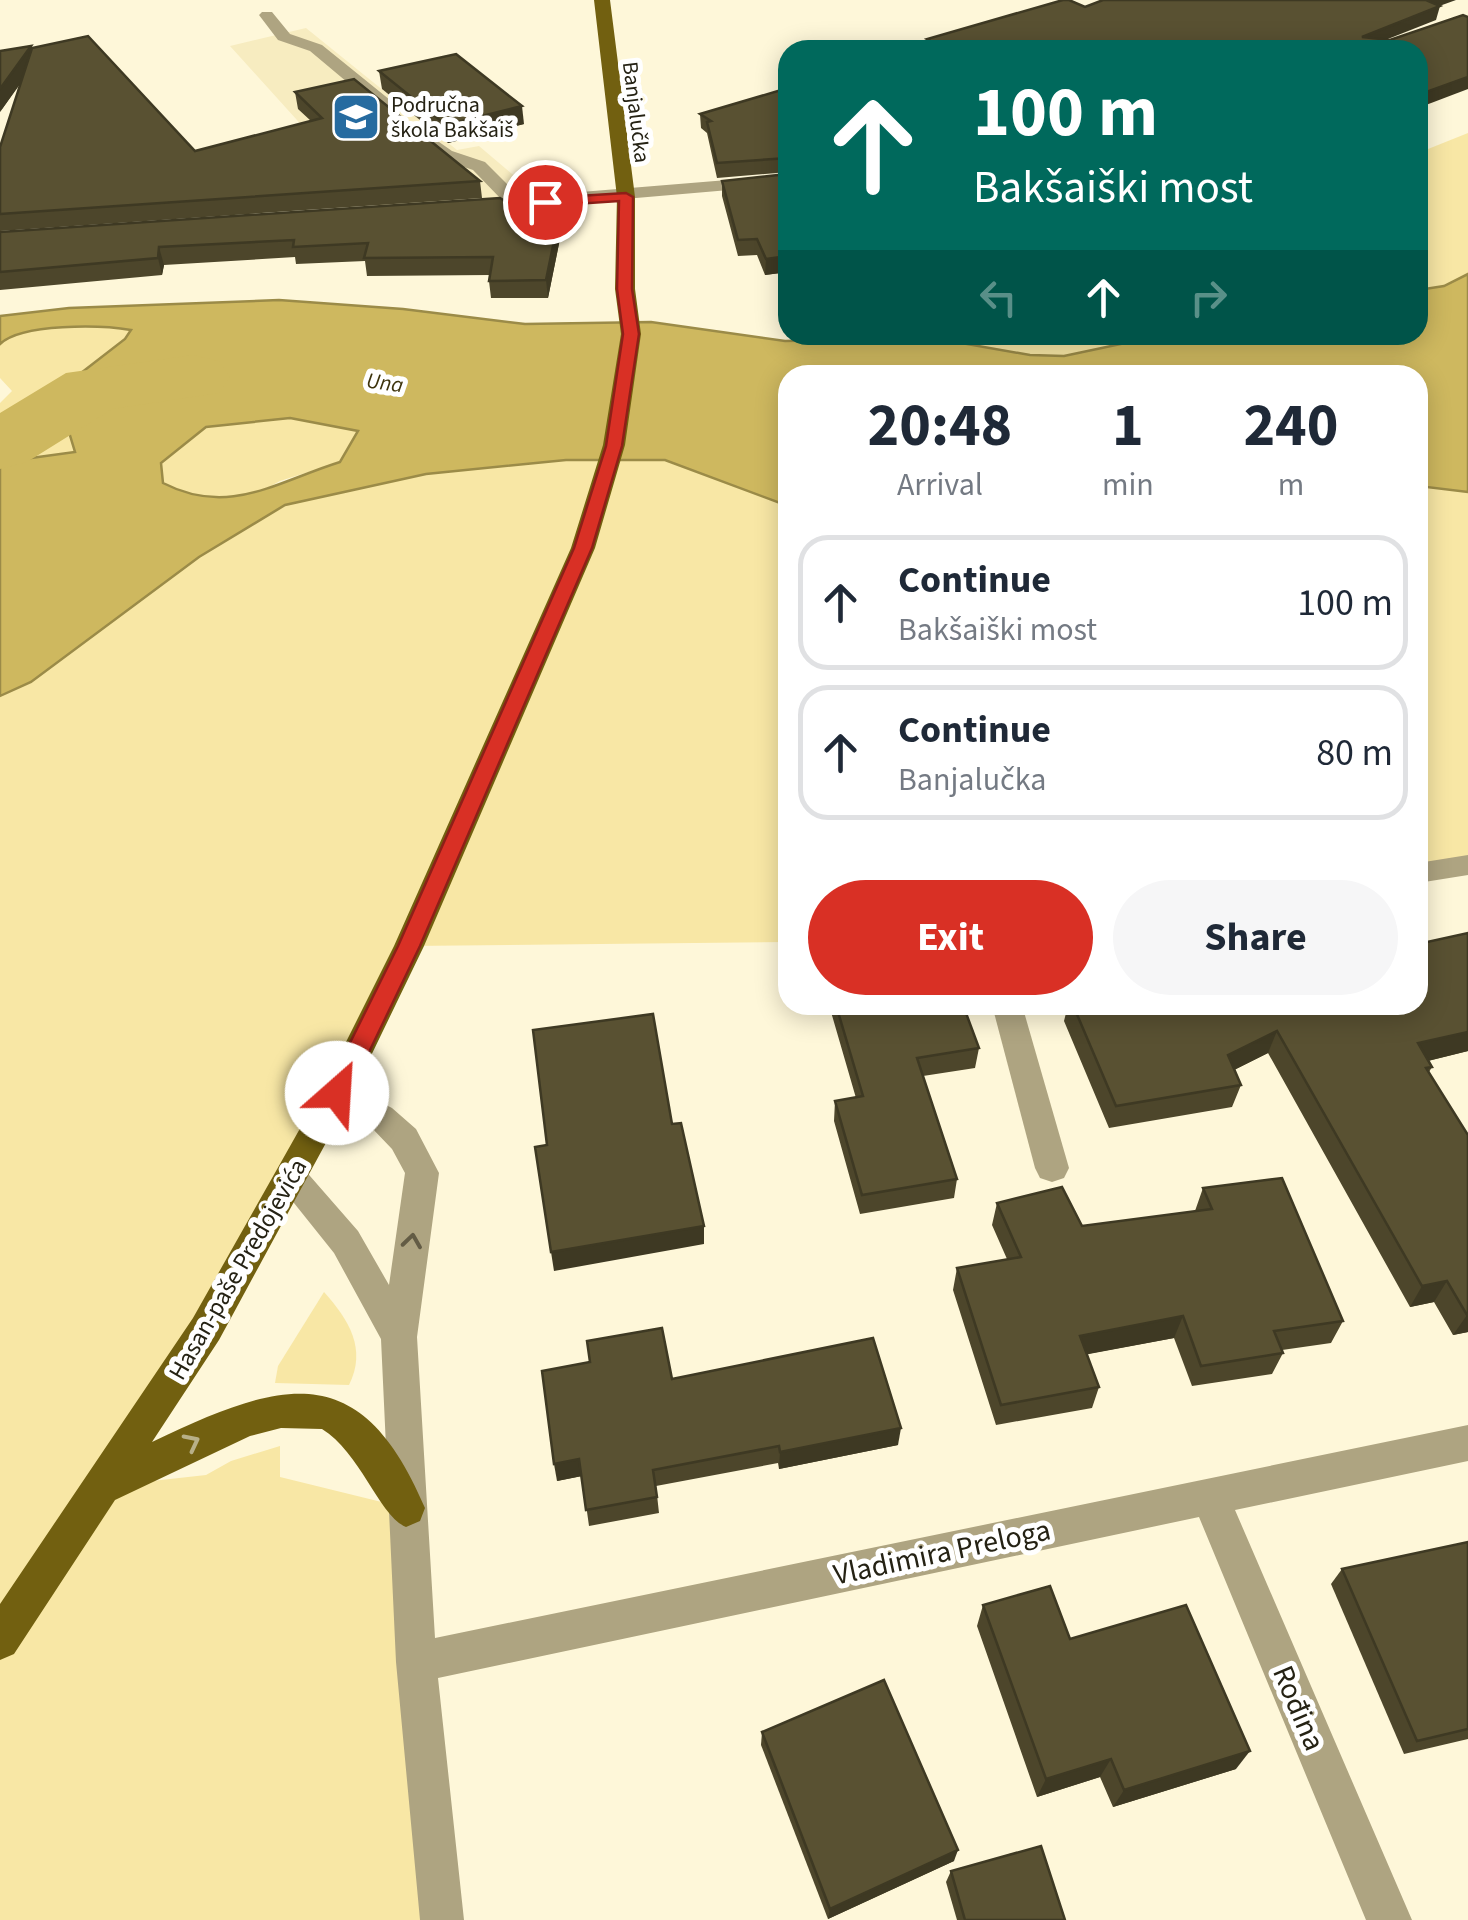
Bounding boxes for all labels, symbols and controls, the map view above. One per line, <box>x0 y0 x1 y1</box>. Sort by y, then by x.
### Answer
street label: Banjalučka <box>614 60 658 165</box>
text: 100 m <box>973 63 1158 163</box>
icon: ahead <box>808 80 938 210</box>
place label: Područna škola Bakšaiš <box>391 89 514 146</box>
school or university icon: Područna škola Bakšaiš <box>330 91 382 143</box>
text: Bakšaiški most <box>973 156 1253 220</box>
pin <box>503 160 588 245</box>
icon: arrive <box>518 175 573 230</box>
icon: left <box>971 270 1026 325</box>
icon: ahead <box>1076 270 1131 325</box>
icon: right <box>1181 270 1236 325</box>
water label: Una <box>364 365 406 401</box>
text: 20:48 <box>868 384 1012 469</box>
text: 1 <box>1112 384 1144 469</box>
text: 240 <box>1243 384 1338 469</box>
text: Arrival <box>897 462 983 508</box>
text: min <box>1102 462 1154 508</box>
text: m <box>1278 462 1304 508</box>
text: Continue <box>898 553 1051 607</box>
icon: ahead <box>813 575 868 630</box>
text: 100 m <box>1297 576 1393 630</box>
text: Bakšaiški most <box>898 607 1097 653</box>
text: Continue <box>898 703 1051 757</box>
icon: ahead <box>813 725 868 780</box>
text: 80 m <box>1316 726 1393 780</box>
text: Banjalučka <box>898 757 1046 803</box>
button: Exit <box>808 880 1093 995</box>
button: Share <box>1113 880 1398 995</box>
position arrow <box>285 1041 389 1145</box>
street label: Hasan-paše Predojevića <box>160 1152 316 1387</box>
one-way arrow <box>401 1232 422 1249</box>
one-way arrow <box>182 1435 200 1454</box>
street label: Vladimira Preloga <box>830 1508 1055 1596</box>
street label: Rođina <box>1261 1659 1336 1757</box>

